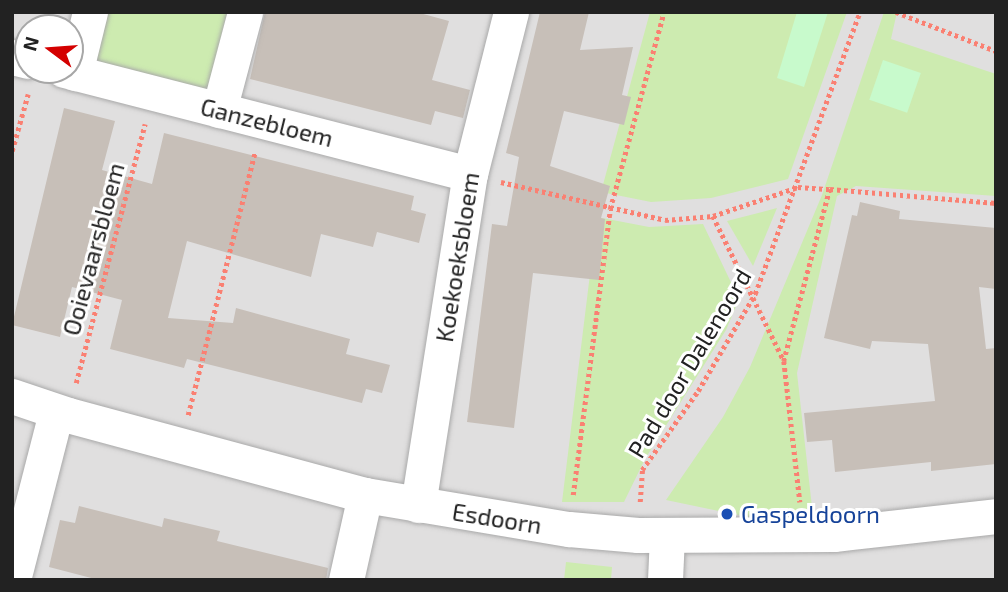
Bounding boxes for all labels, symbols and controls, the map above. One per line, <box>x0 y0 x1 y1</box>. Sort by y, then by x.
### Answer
north arrow <box>14 14 84 84</box>
text: N <box>17 34 43 53</box>
street label: Ganzebloem <box>198 92 336 152</box>
street label: Ooievaarsbloem <box>56 160 130 338</box>
street label: Koekoeksbloem <box>429 170 485 344</box>
street label: Pad door Dalenoord <box>621 263 757 463</box>
street label: Esdoorn <box>450 497 544 539</box>
place label: Gaspeldoorn <box>741 500 880 528</box>
marker: Gaspeldoorn <box>719 506 735 522</box>

